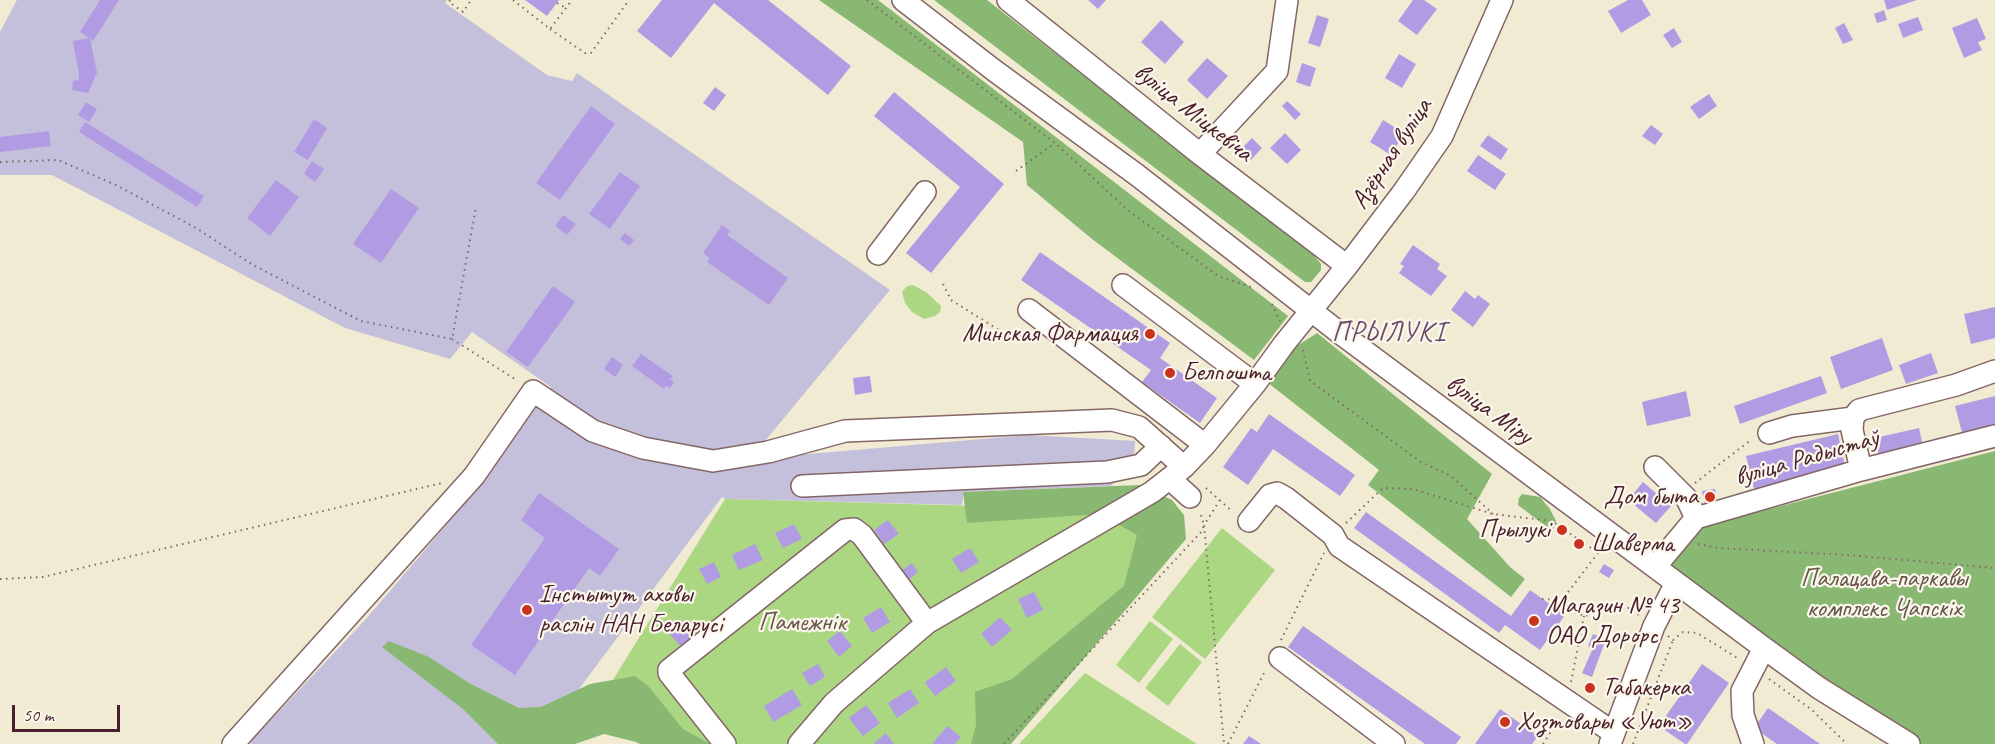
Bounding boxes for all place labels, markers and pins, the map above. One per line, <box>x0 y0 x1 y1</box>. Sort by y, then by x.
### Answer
place label: Минская Фармация <box>962 318 1138 350</box>
marker: Минская Фармация <box>1143 327 1157 341</box>
place label: Белпошта <box>1182 357 1271 389</box>
marker: Белпошта <box>1163 366 1177 380</box>
place label: Дом быта <box>1604 481 1698 513</box>
marker: Дом быта <box>1703 490 1717 504</box>
place label: Прылукі <box>1479 514 1550 546</box>
marker: Прылукі <box>1555 523 1569 537</box>
place label: Шаверма <box>1591 528 1674 560</box>
marker: Шаверма <box>1572 537 1586 551</box>
place label: Інстытут аховы раслін НАН Беларусі <box>539 579 723 640</box>
place label: Магазин № 43 ОАО Дорорс <box>1546 590 1679 652</box>
marker: Інстытут аховы раслін НАН Беларусі <box>520 603 534 617</box>
marker: Магазин № 43 ОАО Дорорс <box>1527 614 1541 628</box>
place label: Табакерка <box>1602 672 1690 704</box>
marker: Табакерка <box>1583 681 1597 695</box>
place label: Хозтовары «Уют» <box>1517 706 1692 738</box>
marker: Хозтовары «Уют» <box>1498 715 1512 729</box>

